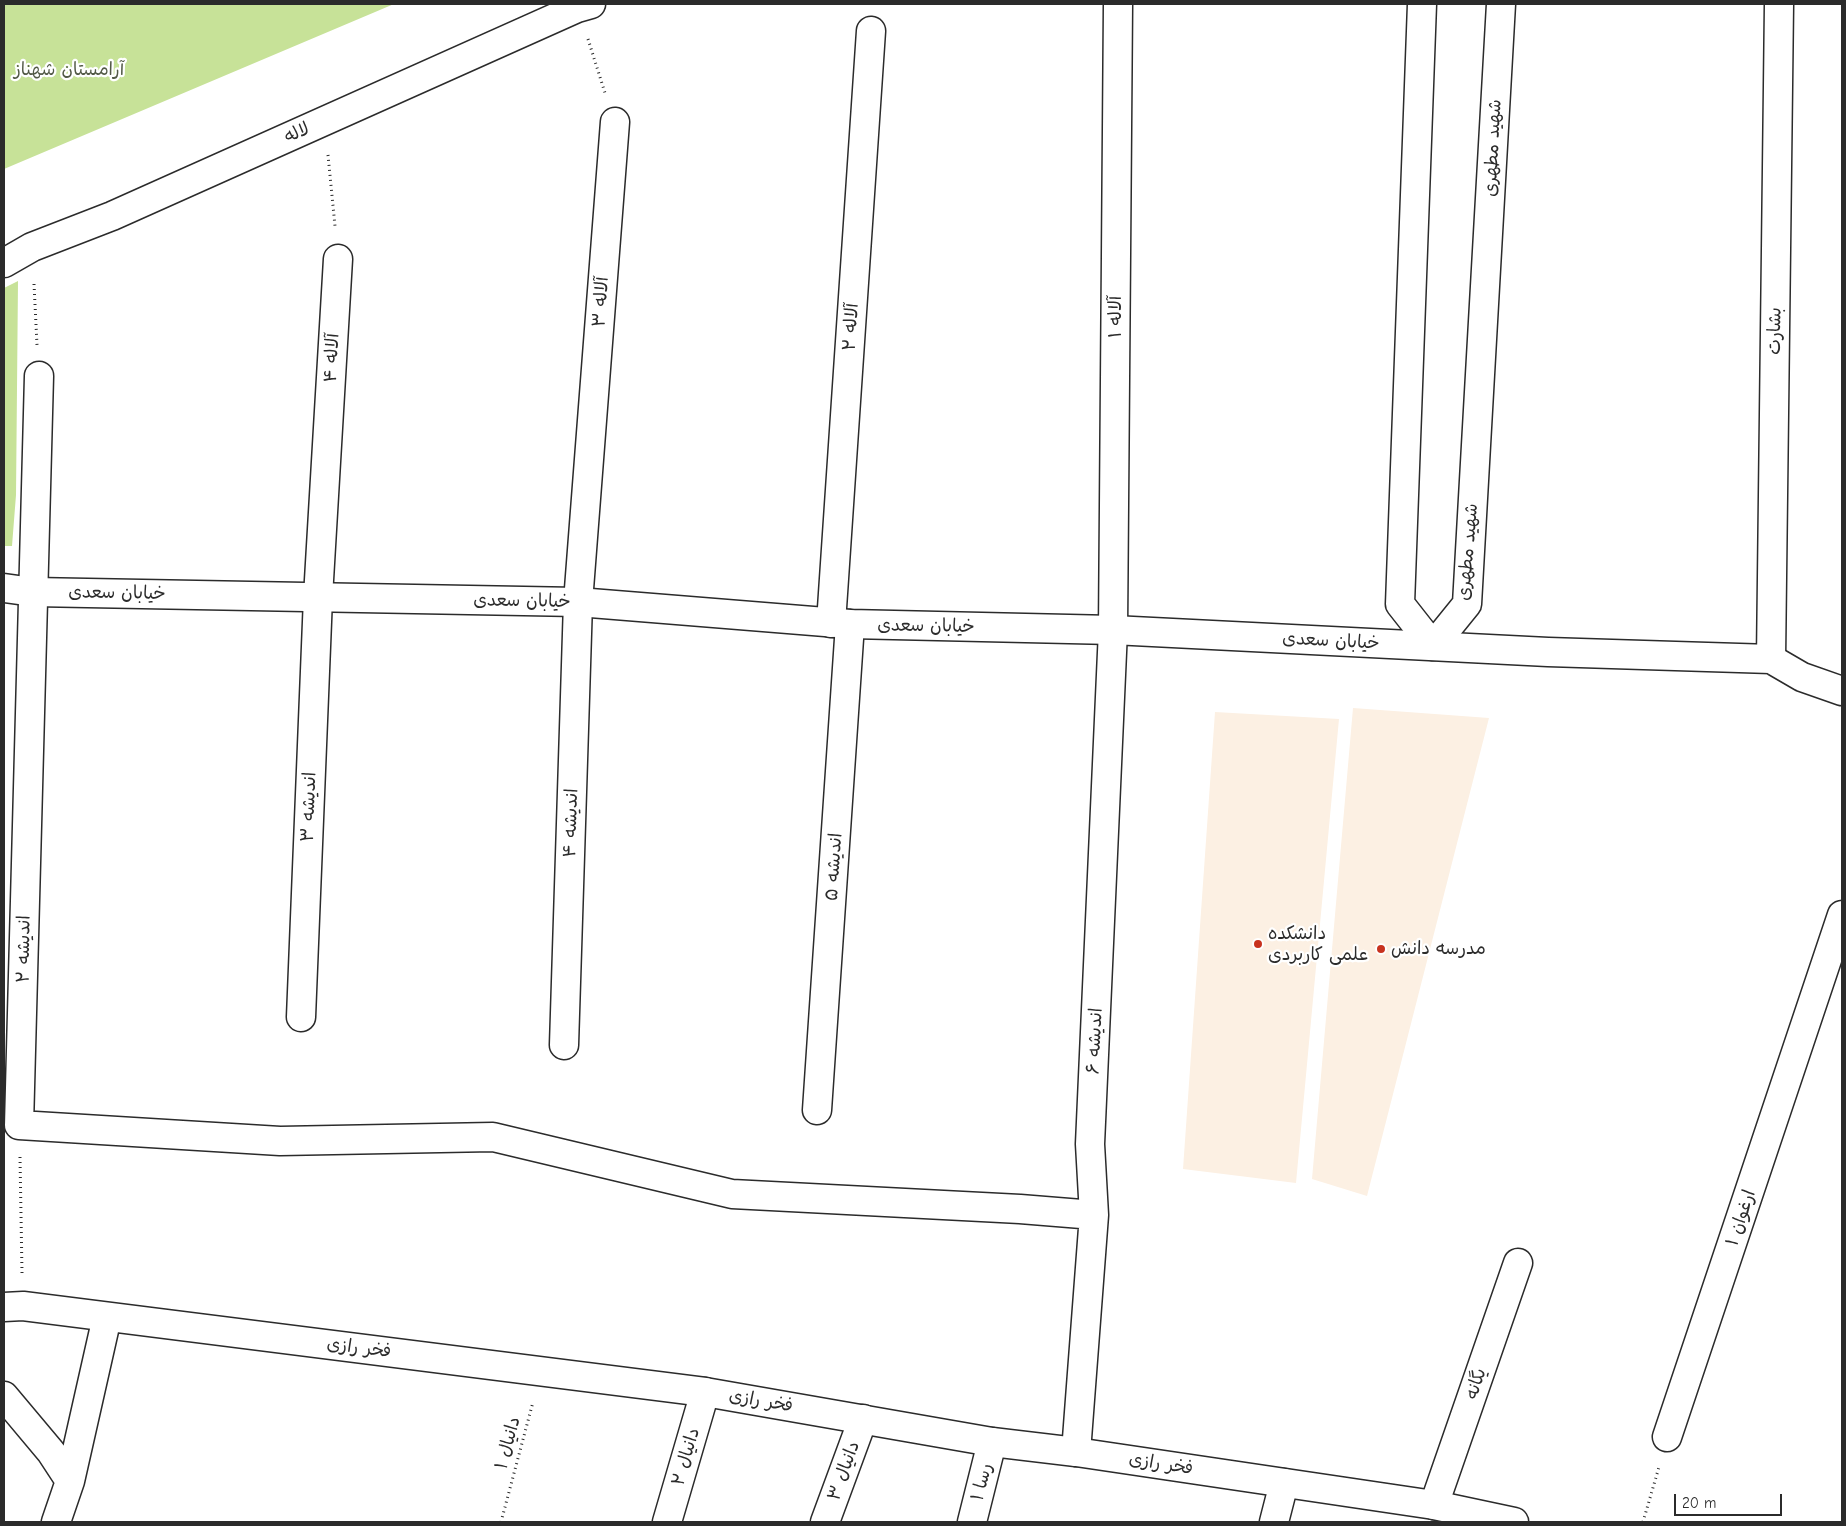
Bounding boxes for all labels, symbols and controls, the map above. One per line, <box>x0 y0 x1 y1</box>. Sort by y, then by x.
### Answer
park label: آرامستان شهناز <box>14 59 124 81</box>
street label: شهید مطهری <box>1480 99 1506 197</box>
street label: لاله <box>281 118 313 148</box>
street label: آلاله ۳ <box>588 276 614 328</box>
street label: آلاله ۱ <box>1105 296 1127 338</box>
street label: آلاله ۲ <box>839 302 863 352</box>
street label: بشارت <box>1764 307 1786 355</box>
street label: آلاله ۴ <box>320 333 344 383</box>
street label: شهید مطهری <box>1453 502 1483 602</box>
street label: خیابان سعدی <box>68 581 166 605</box>
street label: خیابان سعدی <box>473 589 571 613</box>
street label: خیابان سعدی <box>877 614 975 638</box>
street label: خیابان سعدی <box>1282 628 1380 654</box>
street label: اندیشه ۳ <box>297 772 321 842</box>
street label: اندیشه ۴ <box>559 788 583 858</box>
street label: اندیشه ۵ <box>821 832 847 902</box>
street label: اندیشه ۲ <box>13 915 35 983</box>
place label: دانشکده علمی کاربردی <box>1268 923 1368 966</box>
marker: دانشکده علمی کاربردی <box>1252 938 1264 950</box>
place label: مدرسه دانش <box>1391 938 1486 960</box>
marker: مدرسه دانش <box>1375 943 1387 955</box>
street label: اندیشه ۶ <box>1082 1007 1108 1075</box>
street label: ارغوان ۱ <box>1721 1187 1761 1249</box>
street label: فخر رازی <box>326 1333 392 1363</box>
street label: یگانه <box>1461 1365 1491 1403</box>
street label: فخر رازی <box>727 1385 795 1417</box>
street label: دانیال ۱ <box>491 1414 525 1472</box>
street label: دانیال ۲ <box>667 1426 705 1488</box>
street label: دانیال ۳ <box>823 1438 865 1504</box>
street label: فخر رازی <box>1127 1448 1195 1480</box>
street label: رسا ۱ <box>967 1461 997 1503</box>
scale bar <box>1676 1484 1784 1516</box>
text: 20 m <box>1682 1494 1716 1512</box>

